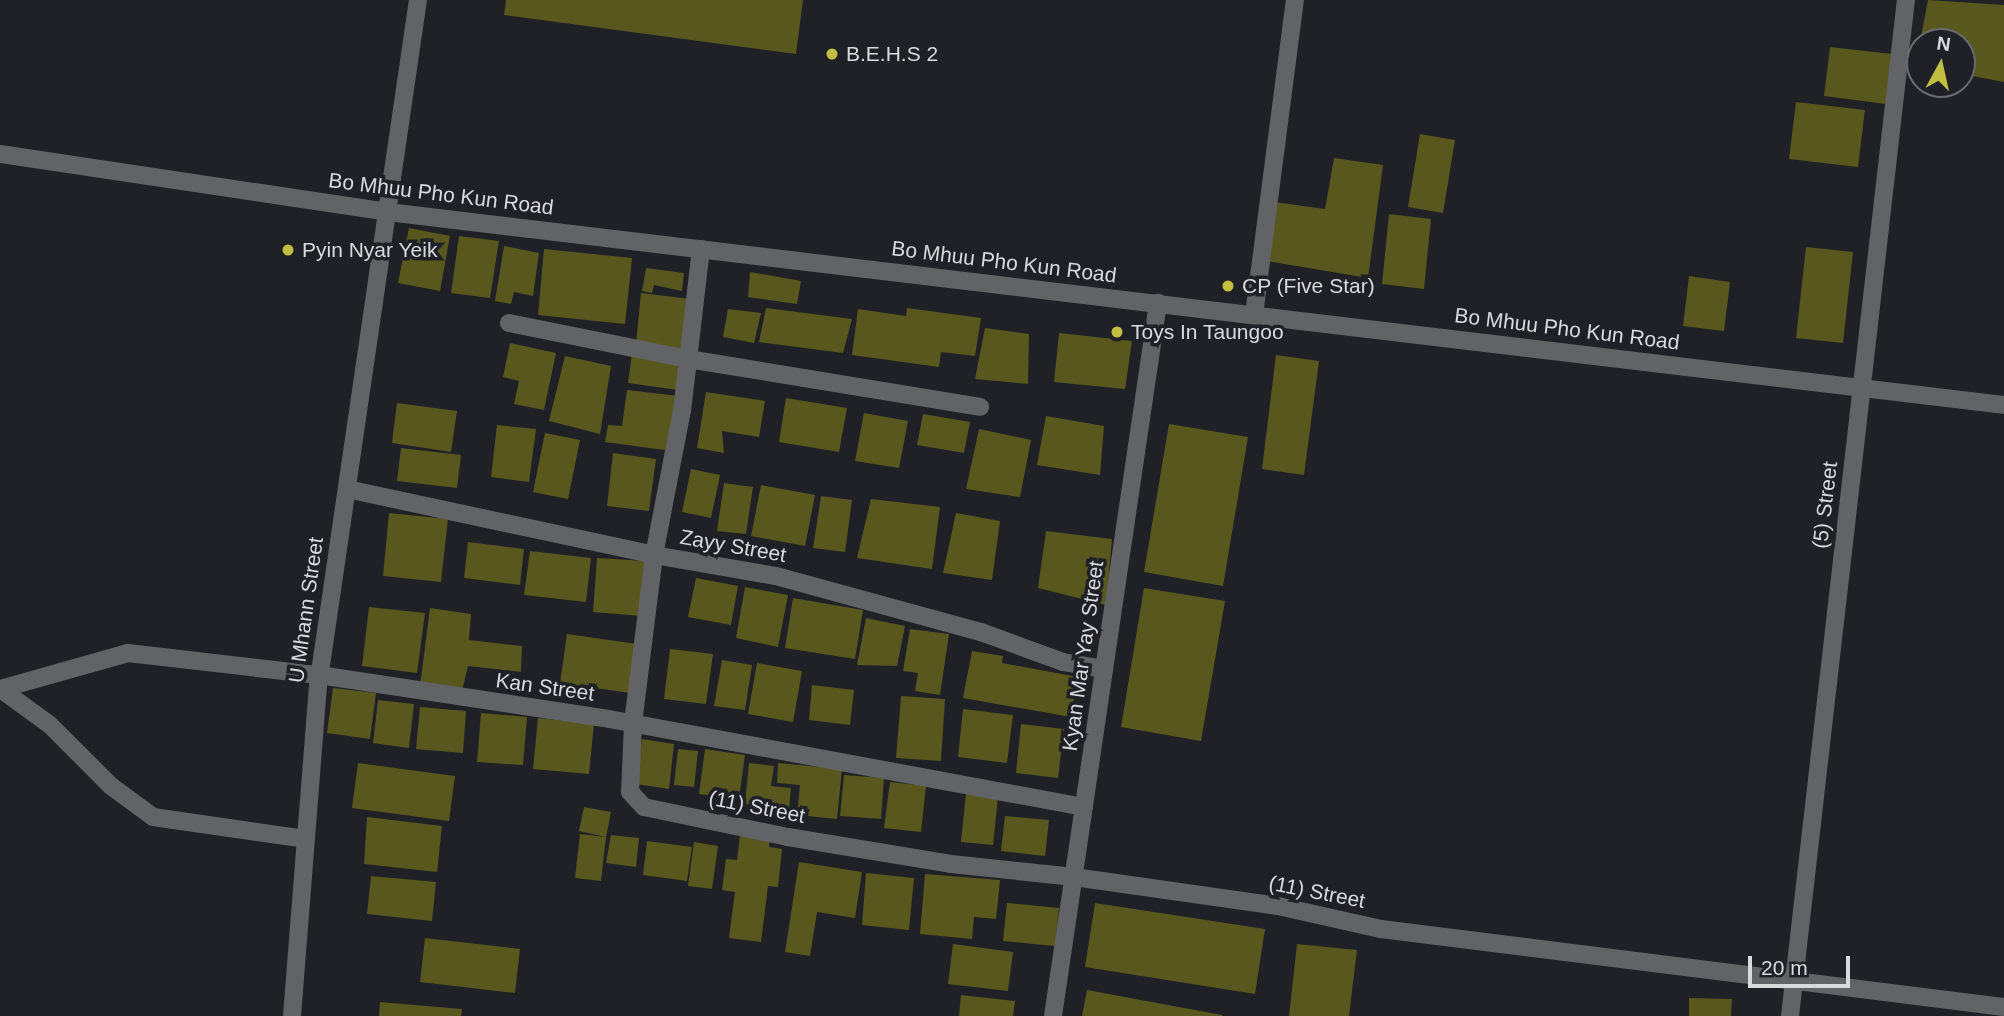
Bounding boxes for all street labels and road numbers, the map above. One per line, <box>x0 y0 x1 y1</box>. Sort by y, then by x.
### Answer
street label: Bo Mhuu Pho Kun Road <box>327 168 555 220</box>
street label: Bo Mhuu Pho Kun Road <box>890 236 1118 288</box>
street label: Bo Mhuu Pho Kun Road <box>1453 303 1681 355</box>
street label: (5) Street <box>1807 460 1843 550</box>
street label: Zayy Street <box>678 524 788 568</box>
street label: U Mhann Street <box>283 535 329 685</box>
street label: Kyan Mar Yay Street <box>1057 559 1109 753</box>
street label: Kan Street <box>494 668 596 706</box>
street label: (11) Street <box>707 785 807 829</box>
street label: (11) Street <box>1267 870 1367 914</box>

